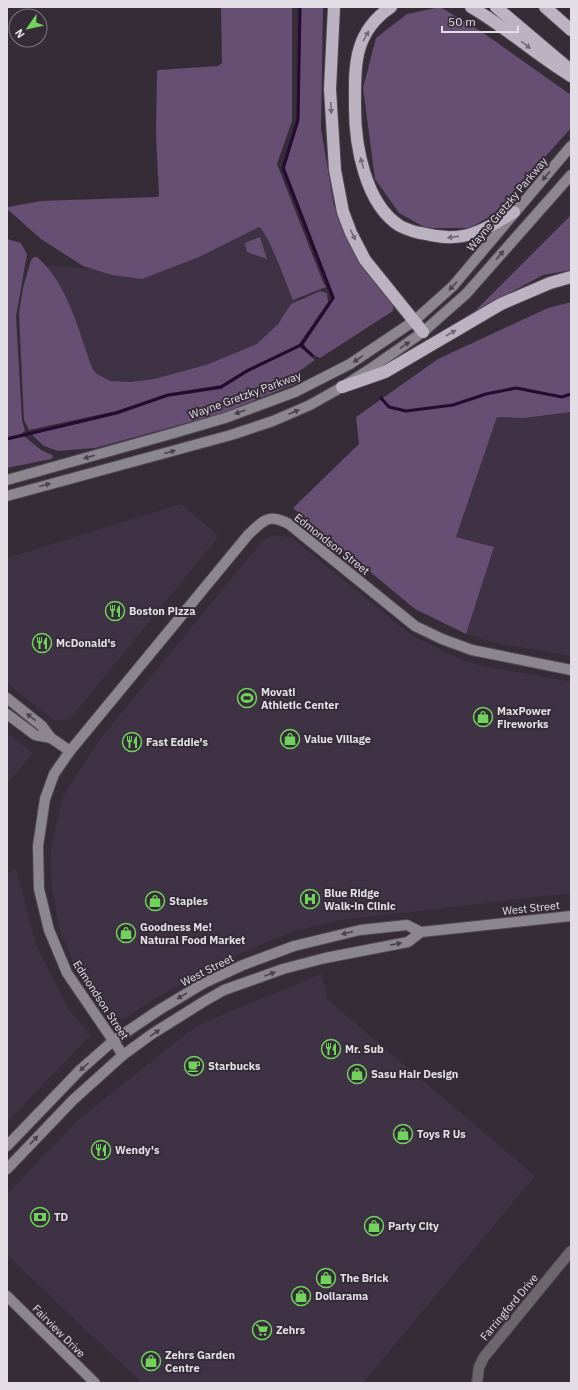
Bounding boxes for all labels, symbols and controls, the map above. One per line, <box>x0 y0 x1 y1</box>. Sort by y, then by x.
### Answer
north arrow <box>8 8 48 48</box>
scale bar <box>442 8 518 34</box>
text: 50 m <box>448 14 476 29</box>
text: N <box>12 26 28 41</box>
one-way arrow <box>362 30 369 42</box>
one-way arrow <box>520 41 531 49</box>
one-way arrow <box>328 102 335 114</box>
street label: Wayne Gretzky Parkway <box>464 154 551 254</box>
one-way arrow <box>359 157 365 169</box>
one-way arrow <box>541 171 550 181</box>
one-way arrow <box>349 230 356 241</box>
one-way arrow <box>447 233 459 240</box>
one-way arrow <box>495 250 505 260</box>
one-way arrow <box>448 281 458 291</box>
one-way arrow <box>445 330 457 337</box>
one-way arrow <box>399 340 410 349</box>
one-way arrow <box>352 355 364 362</box>
street label: Wayne Gretzky Parkway <box>187 368 303 422</box>
one-way arrow <box>288 409 299 415</box>
one-way arrow <box>234 410 246 416</box>
one-way arrow <box>164 449 176 455</box>
one-way arrow <box>82 454 94 460</box>
one-way arrow <box>38 482 51 488</box>
street label: Edmondson Street <box>292 510 373 578</box>
restaurant icon: Boston Pizza <box>104 600 126 622</box>
place label: Boston Pizza <box>129 604 196 618</box>
restaurant icon: McDonald's <box>31 632 53 654</box>
place label: McDonald's <box>56 636 116 650</box>
place label: Movati Athletic Center <box>261 685 340 712</box>
sports icon: Movati Athletic Center <box>236 687 258 709</box>
place label: MaxPower Fireworks <box>497 704 552 731</box>
shop icon: MaxPower Fireworks <box>472 706 494 728</box>
one-way arrow <box>25 712 36 721</box>
shop icon: Value Village <box>279 728 301 750</box>
restaurant icon: Fast Eddie's <box>121 731 143 753</box>
place label: Value Village <box>304 732 371 746</box>
place label: Fast Eddie's <box>146 735 209 749</box>
place label: Blue Ridge Walk-in Clinic <box>324 886 396 913</box>
hospital icon: Blue Ridge Walk-in Clinic <box>299 888 321 910</box>
shop icon: Staples <box>144 890 166 912</box>
place label: Staples <box>169 894 208 908</box>
street label: West Street <box>502 898 560 918</box>
place label: Goodness Me! Natural Food Market <box>140 920 245 947</box>
shop icon: Goodness Me! Natural Food Market <box>115 922 137 944</box>
one-way arrow <box>340 930 352 936</box>
one-way arrow <box>390 941 402 947</box>
street label: West Street <box>178 951 236 989</box>
street label: Edmondson Street <box>70 958 132 1042</box>
one-way arrow <box>264 970 276 976</box>
one-way arrow <box>177 992 187 1000</box>
one-way arrow <box>149 1029 160 1037</box>
restaurant icon: Mr. Sub <box>320 1038 342 1060</box>
place label: Mr. Sub <box>345 1042 384 1056</box>
cafe icon: Starbucks <box>183 1055 205 1077</box>
place label: Starbucks <box>208 1059 261 1073</box>
one-way arrow <box>78 1062 89 1071</box>
shop icon: Sasu Hair Design <box>346 1063 368 1085</box>
place label: Sasu Hair Design <box>371 1067 458 1081</box>
shop icon: Toys R Us <box>392 1123 414 1145</box>
place label: Toys R Us <box>417 1127 466 1141</box>
one-way arrow <box>29 1135 39 1145</box>
restaurant icon: Wendy's <box>90 1139 112 1161</box>
place label: Wendy's <box>115 1143 160 1157</box>
bank icon: TD <box>29 1206 51 1228</box>
place label: TD <box>54 1210 68 1224</box>
shop icon: Party City <box>363 1215 385 1237</box>
place label: Party City <box>388 1219 439 1233</box>
shop icon: The Brick <box>315 1267 337 1289</box>
place label: The Brick <box>340 1271 389 1285</box>
street label: Farringford Drive <box>477 1271 541 1343</box>
shop icon: Dollarama <box>290 1285 312 1307</box>
place label: Dollarama <box>315 1289 368 1303</box>
street label: Fairview Drive <box>30 1302 88 1360</box>
supermarket icon: Zehrs <box>251 1319 273 1341</box>
place label: Zehrs <box>276 1323 306 1337</box>
place label: Zehrs Garden Centre <box>165 1348 235 1375</box>
shop icon: Zehrs Garden Centre <box>140 1350 162 1372</box>

